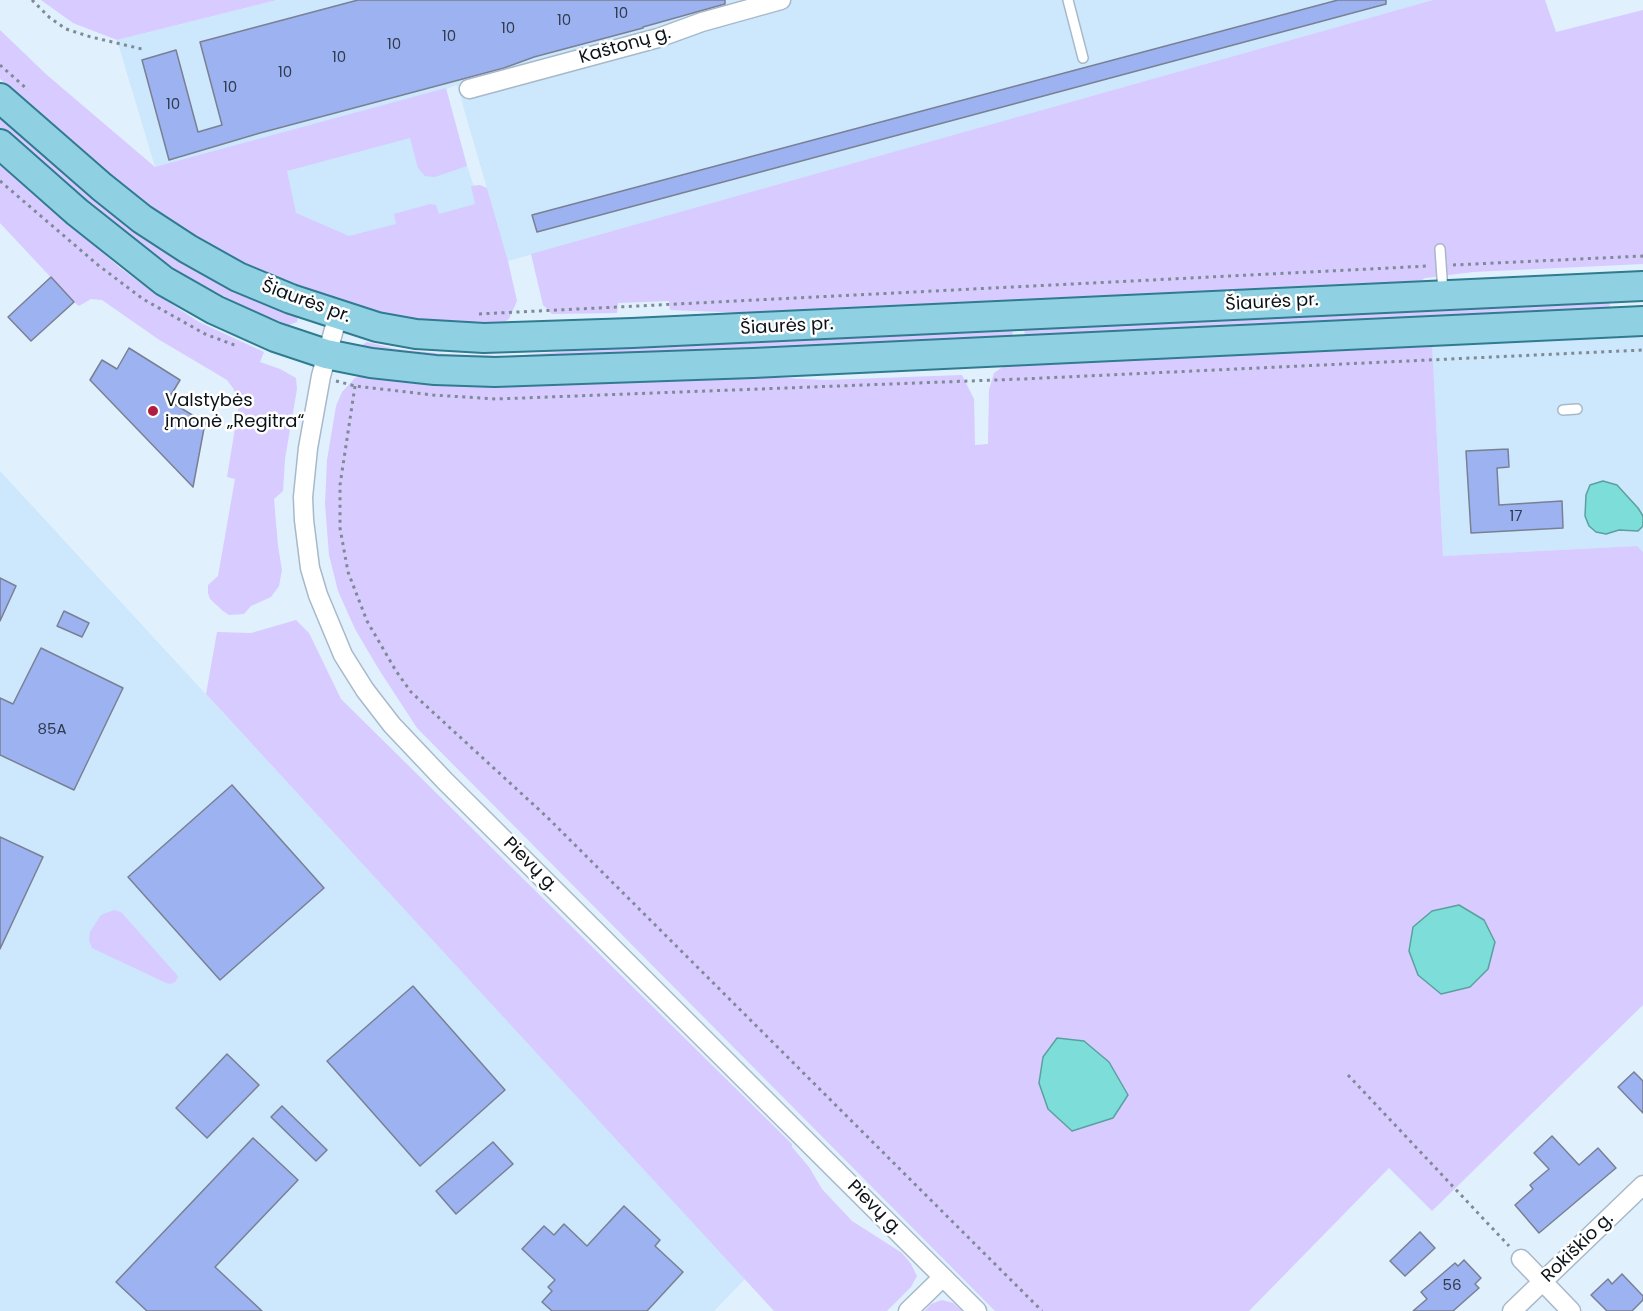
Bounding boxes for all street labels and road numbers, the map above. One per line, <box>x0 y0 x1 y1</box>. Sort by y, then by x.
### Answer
street label: Kaštonų g. <box>577 23 673 69</box>
street label: Šiaurės pr. <box>258 276 354 328</box>
street label: Šiaurės pr. <box>1225 290 1319 316</box>
street label: Šiaurės pr. <box>740 314 834 340</box>
street label: Pievų g. <box>498 833 562 897</box>
street label: Pievų g. <box>842 1176 906 1240</box>
street label: Rokiškio g. <box>1538 1208 1618 1288</box>

